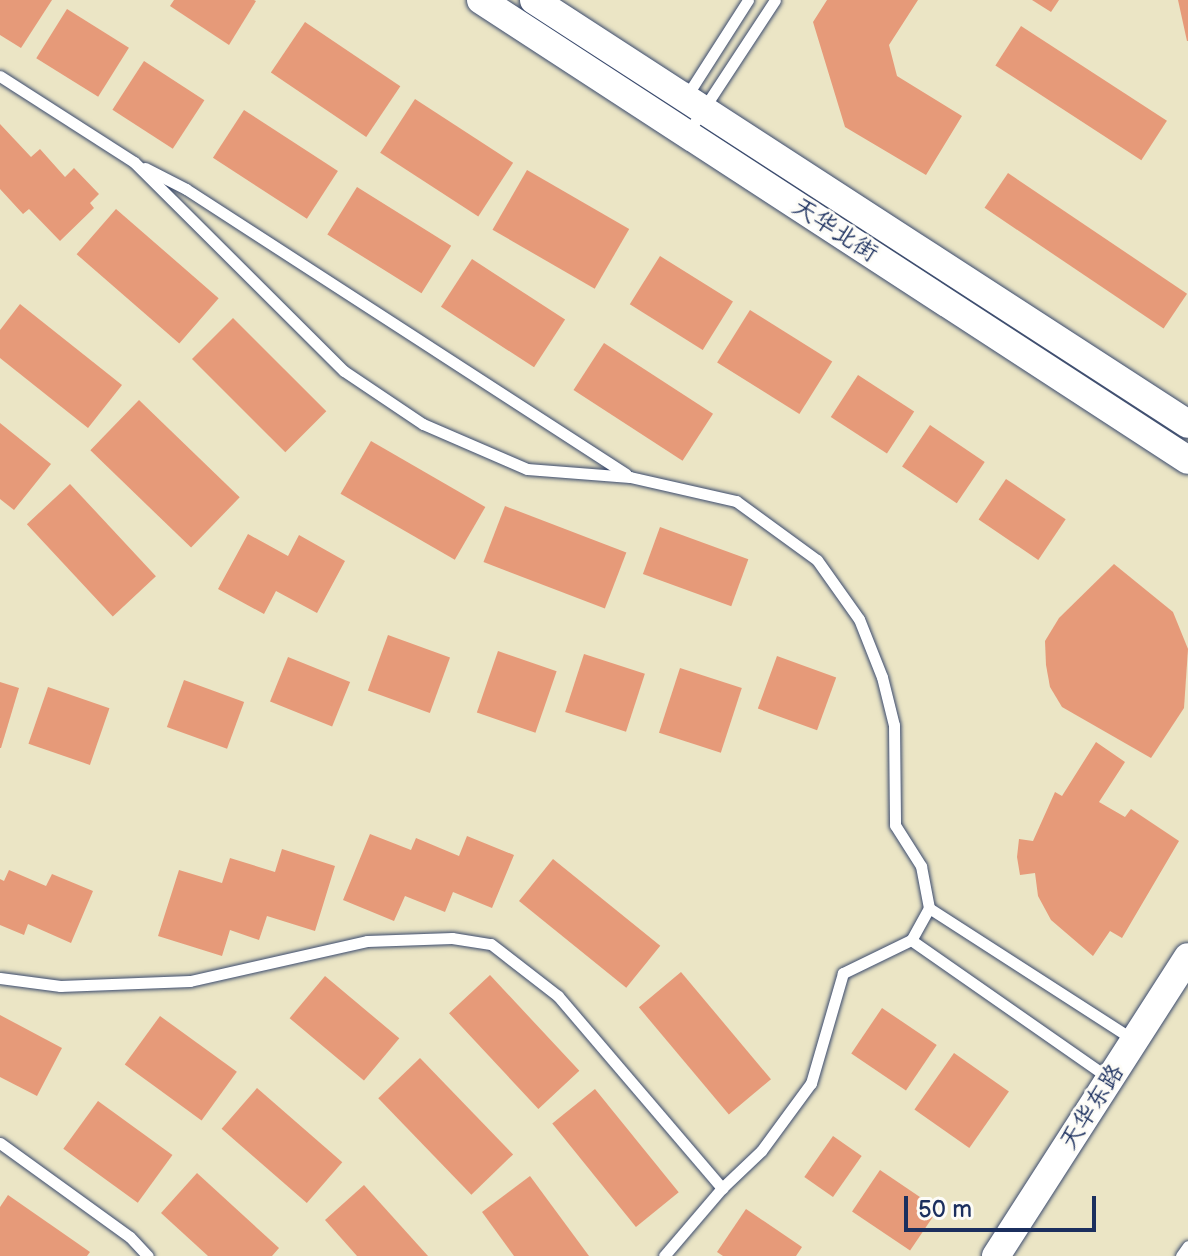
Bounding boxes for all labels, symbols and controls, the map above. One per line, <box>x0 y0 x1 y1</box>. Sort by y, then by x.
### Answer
street label: 天华北街 <box>787 192 883 268</box>
street label: 天华东路 <box>1054 1059 1130 1155</box>
scale bar <box>908 1180 1100 1230</box>
text: 50 m <box>918 1195 972 1224</box>

